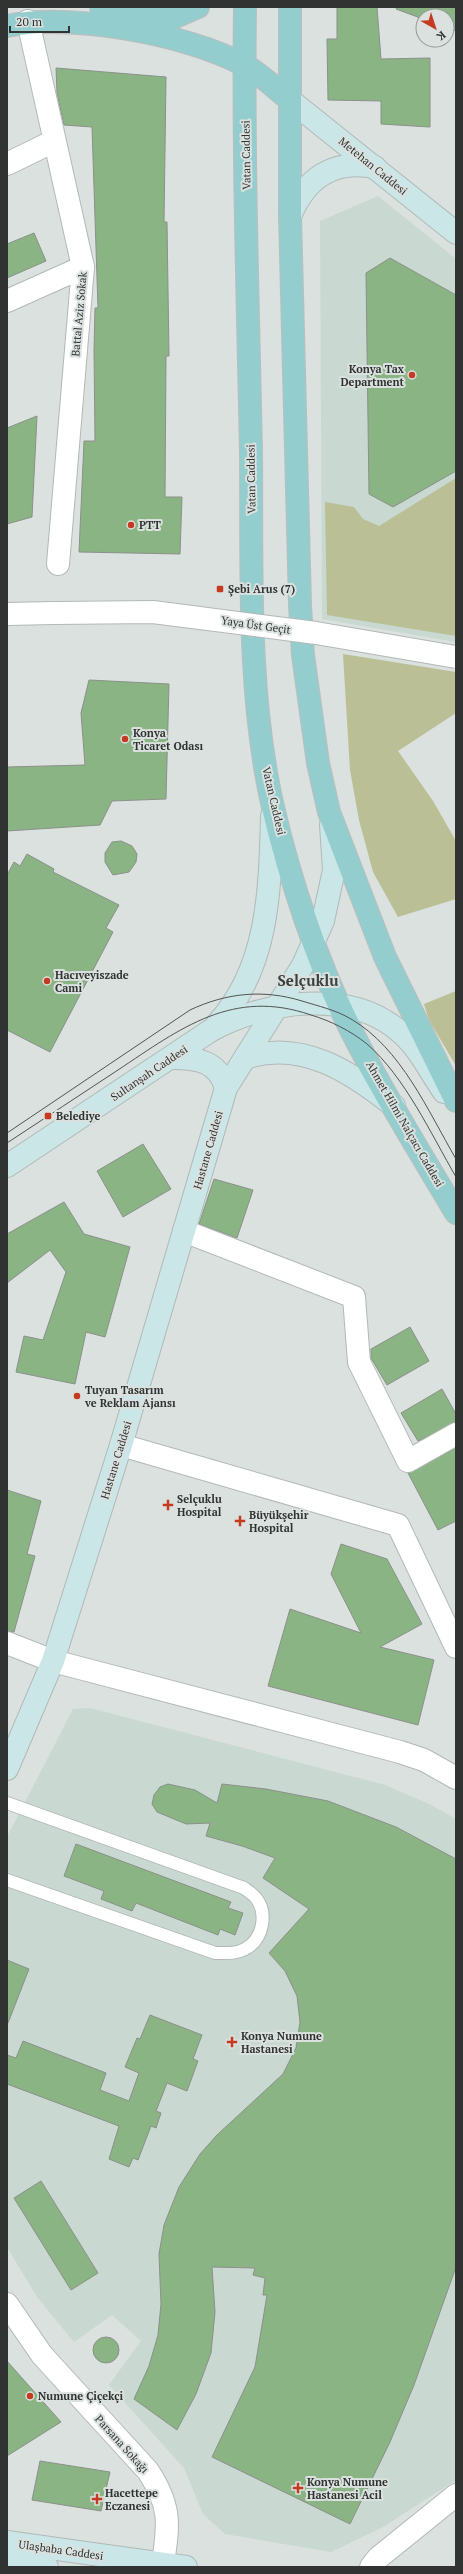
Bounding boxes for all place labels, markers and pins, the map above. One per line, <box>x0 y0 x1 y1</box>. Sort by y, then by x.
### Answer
place label: Konya Tax Department <box>340 362 405 389</box>
marker: Konya Tax Department <box>407 370 417 380</box>
place label: PTT <box>139 518 161 532</box>
marker: PTT <box>126 520 136 530</box>
place label: Şebi Arus (7) <box>228 582 295 597</box>
marker: Şebi Arus (7) <box>215 584 225 594</box>
place label: Konya Ticaret Odası <box>133 726 203 753</box>
marker: Konya Ticaret Odası <box>120 734 130 744</box>
place label: Hacıveyiszade Cami <box>55 968 129 995</box>
marker: Hacıveyiszade Cami <box>42 976 52 986</box>
place label: Belediye <box>56 1109 100 1123</box>
marker: Belediye <box>43 1111 53 1121</box>
place label: Tuyan Tasarım ve Reklam Ajansı <box>84 1383 176 1410</box>
marker: Tuyan Tasarım ve Reklam Ajansı <box>72 1391 82 1401</box>
place label: Selçuklu Hospital <box>177 1492 222 1519</box>
marker: Selçuklu Hospital <box>162 1499 174 1511</box>
place label: Büyükşehir Hospital <box>249 1508 309 1535</box>
marker: Büyükşehir Hospital <box>234 1515 246 1527</box>
place label: Konya Numune Hastanesi <box>241 2029 322 2056</box>
marker: Konya Numune Hastanesi <box>226 2036 238 2048</box>
place label: Numune Çiçekçi <box>38 2389 124 2403</box>
marker: Numune Çiçekçi <box>25 2391 35 2401</box>
place label: Konya Numune Hastanesi Acil <box>307 2475 388 2502</box>
marker: Konya Numune Hastanesi Acil <box>292 2482 304 2494</box>
place label: Hacettepe Eczanesi <box>105 2486 158 2513</box>
marker: Hacettepe Eczanesi <box>92 2494 102 2504</box>

